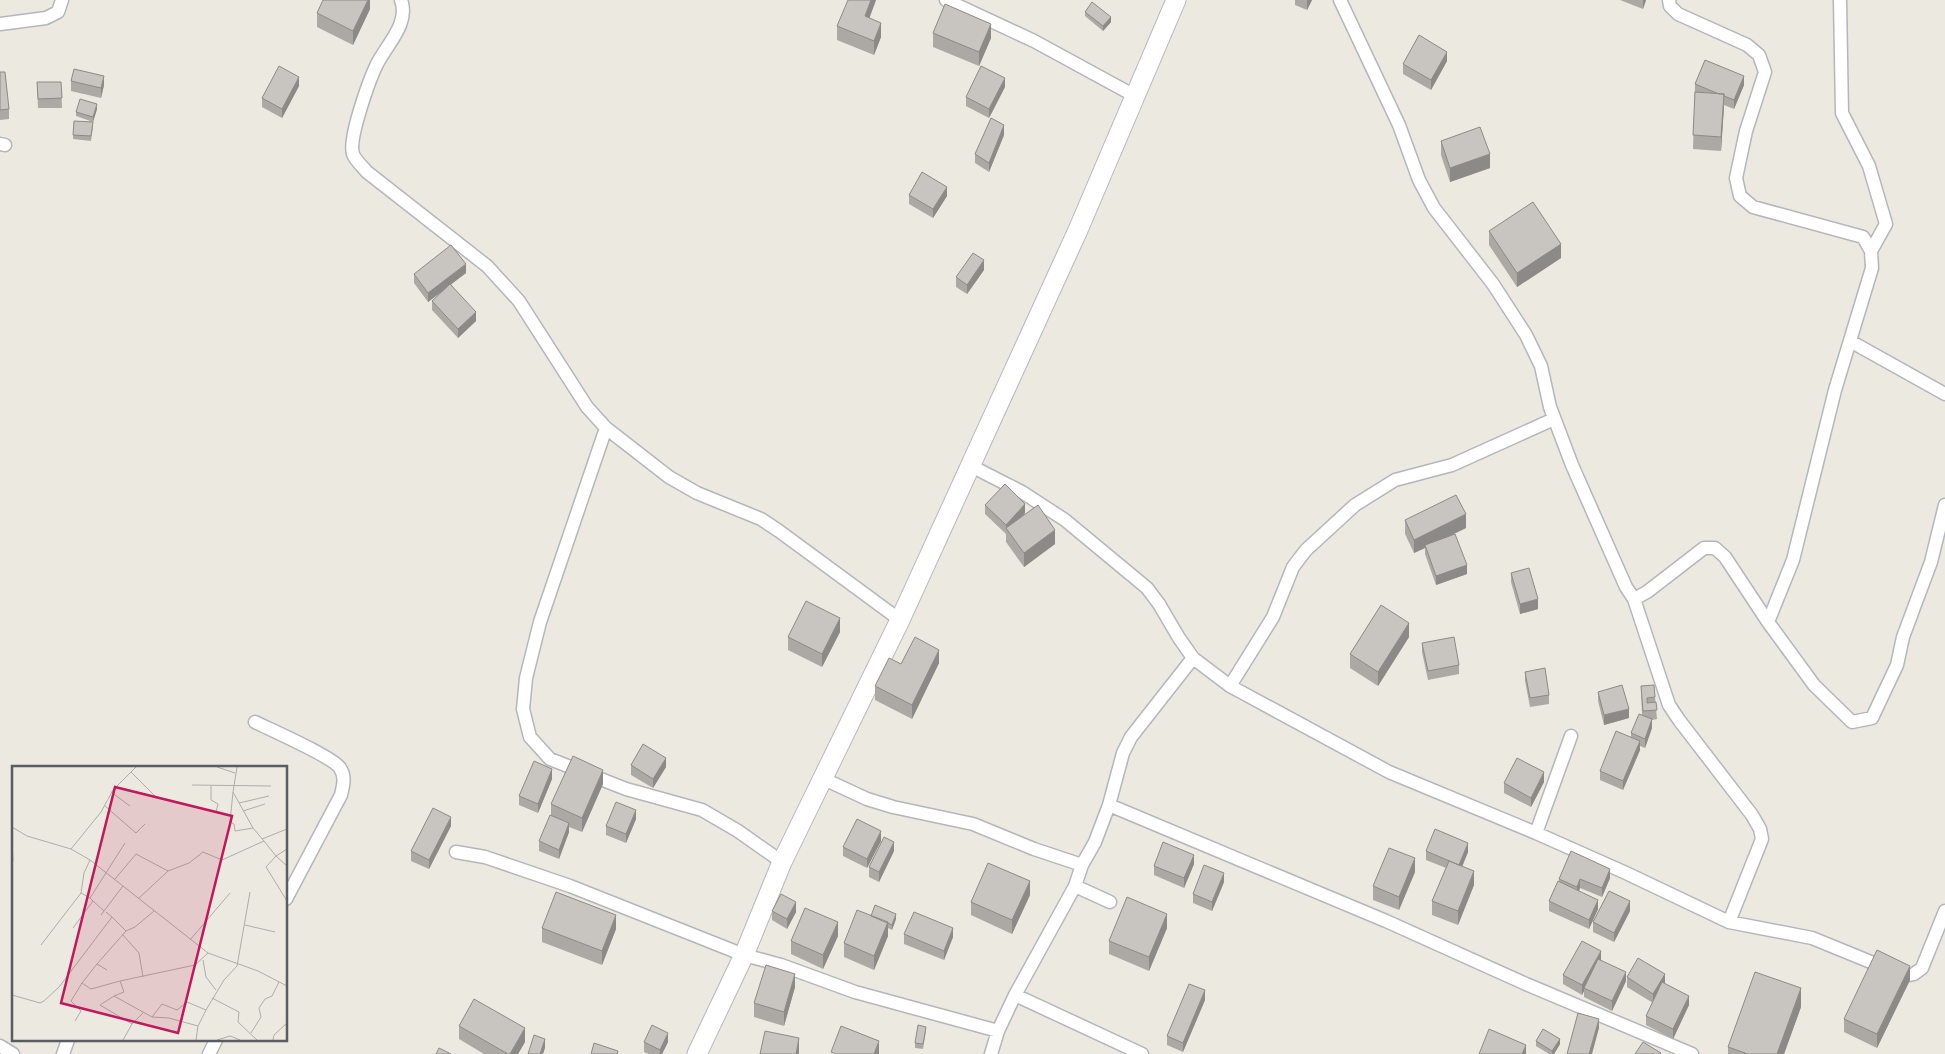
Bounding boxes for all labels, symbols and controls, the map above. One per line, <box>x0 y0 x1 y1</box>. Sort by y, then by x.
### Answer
inset map <box>12 766 288 1042</box>

